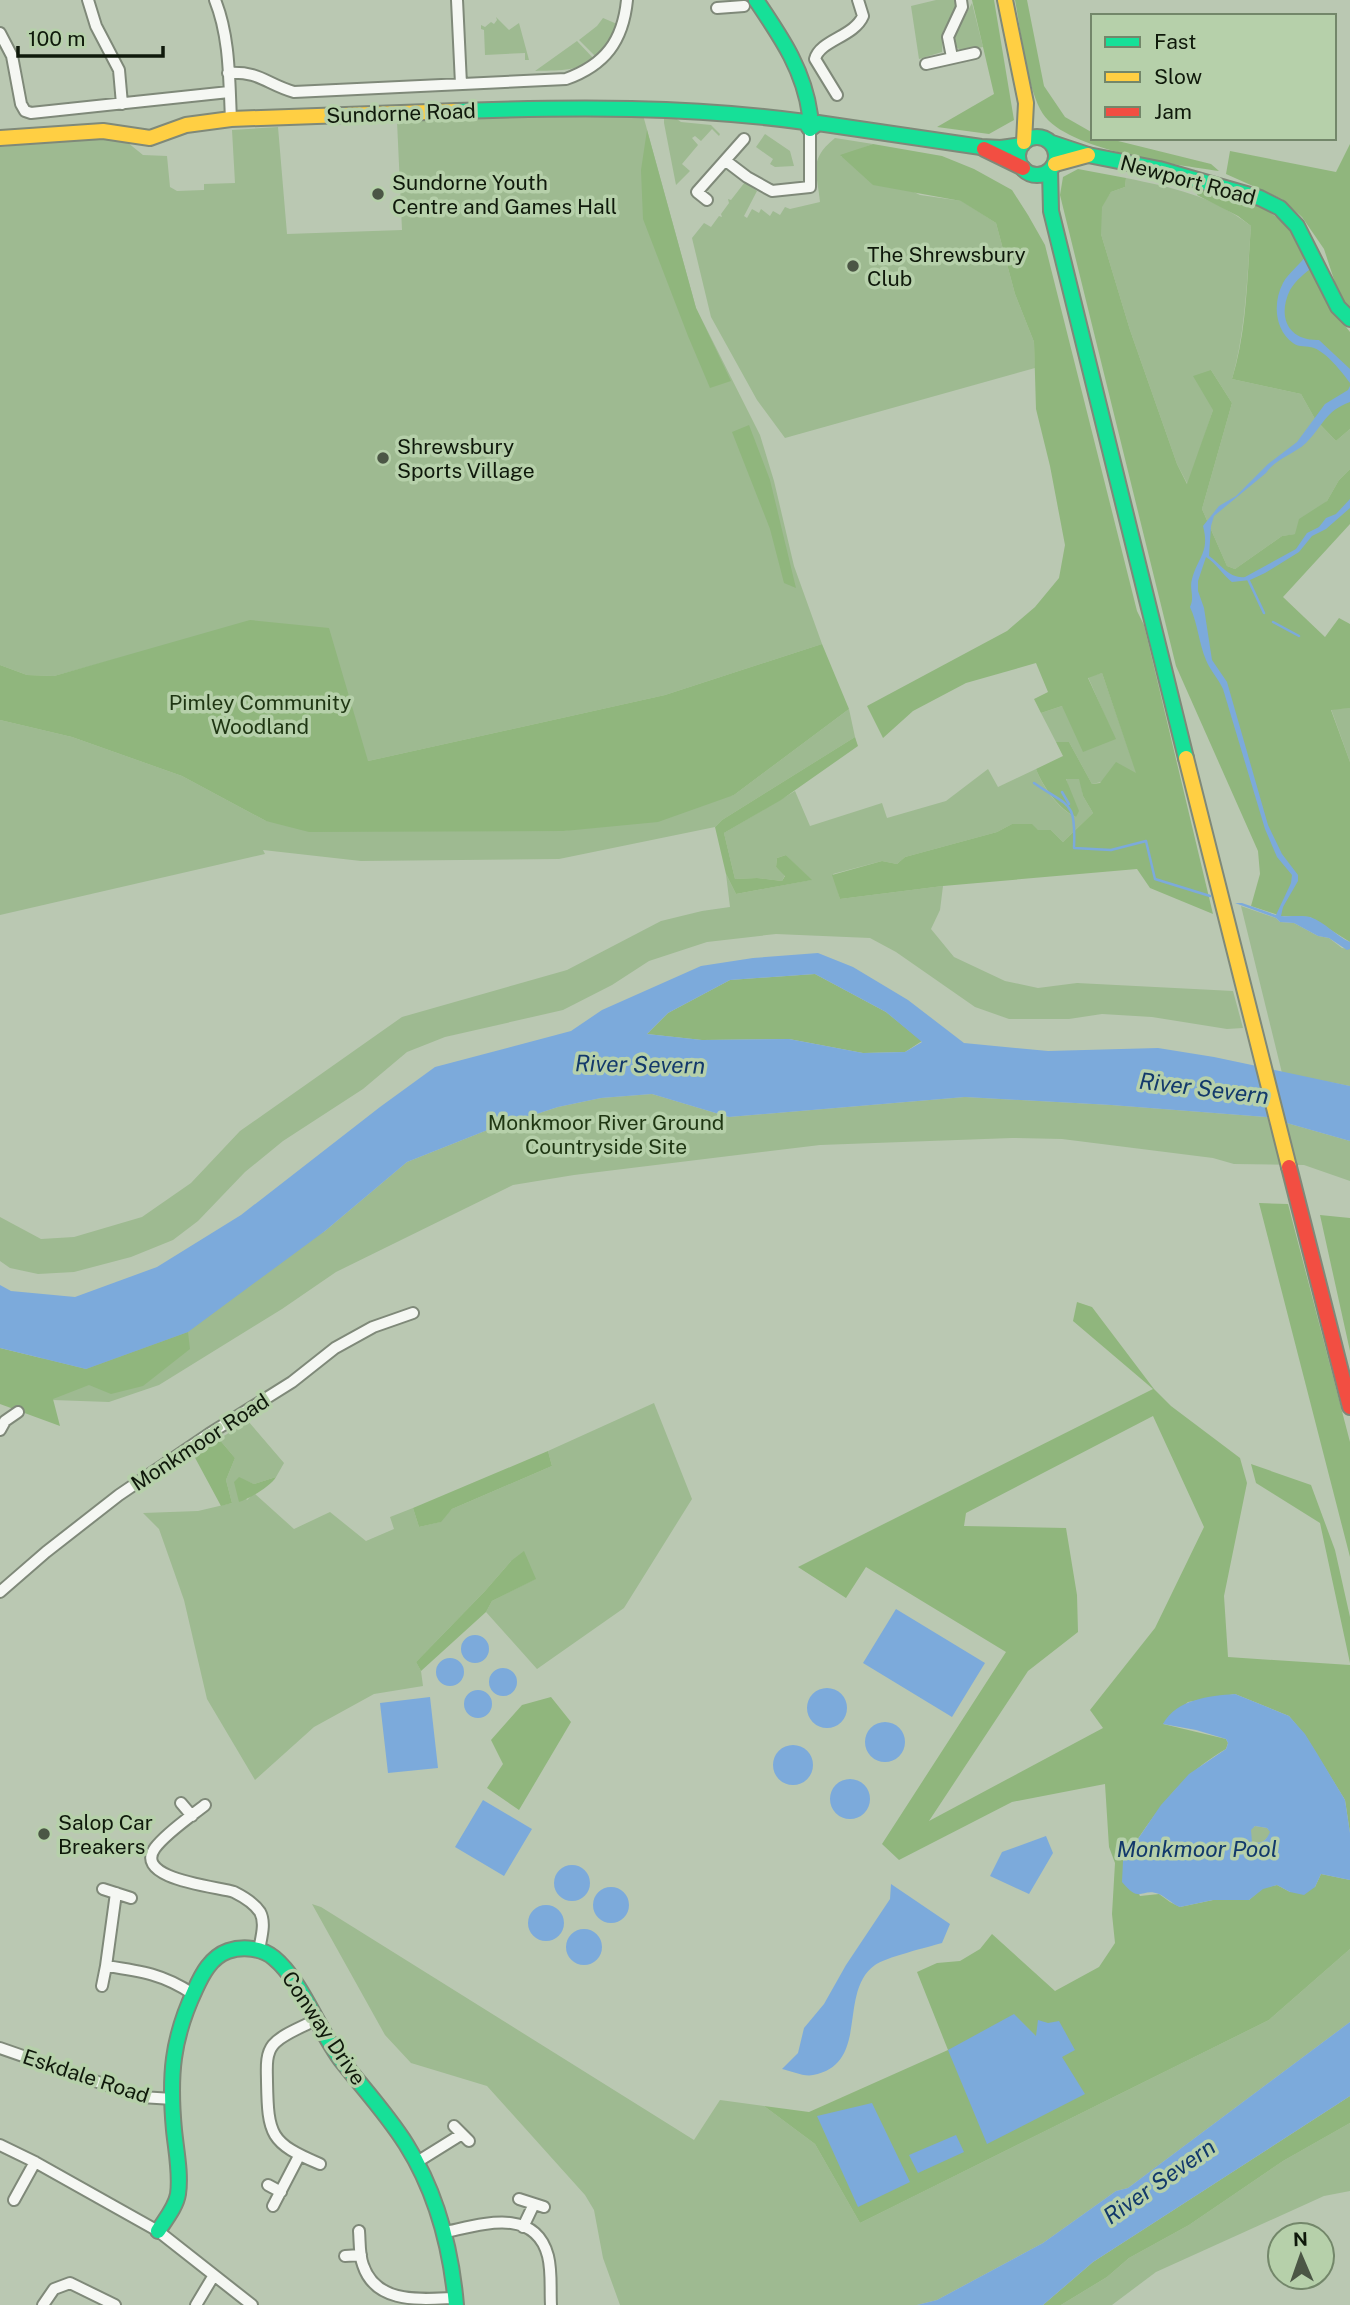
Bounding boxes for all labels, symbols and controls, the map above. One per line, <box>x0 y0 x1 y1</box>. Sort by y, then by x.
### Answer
scale bar <box>18 14 163 58</box>
legend <box>1091 14 1336 140</box>
text: 100 m <box>28 26 85 51</box>
text: Fast <box>1154 29 1196 54</box>
text: Slow <box>1154 64 1202 89</box>
street label: Sundorne Road <box>326 98 476 128</box>
text: Jam <box>1154 99 1192 124</box>
street label: Newport Road <box>1118 150 1258 210</box>
place label: Sundorne Youth Centre and Games Hall <box>392 170 617 219</box>
marker: Sundorne Youth Centre and Games Hall <box>370 186 386 202</box>
place label: The Shrewsbury Club <box>867 242 1026 291</box>
marker: The Shrewsbury Club <box>845 258 861 274</box>
place label: Shrewsbury Sports Village <box>397 434 535 483</box>
marker: Shrewsbury Sports Village <box>375 450 391 466</box>
park label: Pimley Community Woodland <box>169 690 351 739</box>
water label: River Severn <box>575 1049 705 1079</box>
water label: River Severn <box>1138 1067 1270 1109</box>
park label: Monkmoor River Ground Countryside Site <box>488 1110 724 1159</box>
street label: Monkmoor Road <box>126 1388 274 1496</box>
place label: Salop Car Breakers <box>58 1810 153 1859</box>
marker: Salop Car Breakers <box>36 1826 52 1842</box>
water label: Monkmoor Pool <box>1116 1835 1278 1862</box>
street label: Conway Drive <box>277 1966 371 2090</box>
street label: Eskdale Road <box>20 2044 152 2108</box>
water label: River Severn <box>1098 2133 1220 2229</box>
north arrow <box>1266 2221 1336 2291</box>
text: N <box>1293 2228 1308 2250</box>

